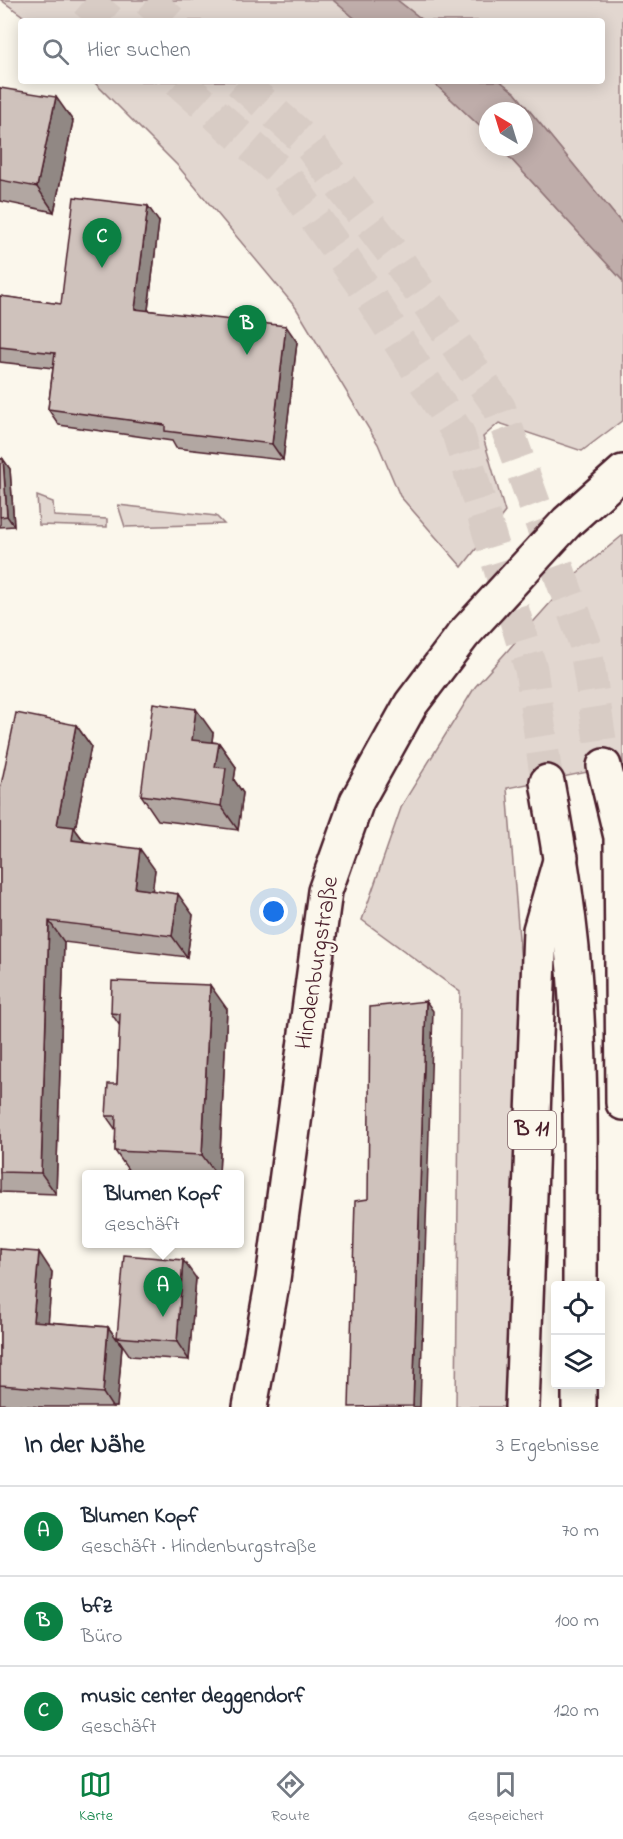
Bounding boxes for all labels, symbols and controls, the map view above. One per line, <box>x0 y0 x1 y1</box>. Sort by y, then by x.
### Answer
search box <box>18 18 605 84</box>
icon: search <box>39 35 72 68</box>
text: Hier suchen <box>87 35 191 67</box>
north arrow <box>479 102 533 156</box>
pin: C <box>82 218 122 268</box>
pin: B <box>228 306 266 355</box>
street label: Hindenburgstraße <box>287 874 349 1052</box>
your location <box>259 897 288 926</box>
road number: B 11 <box>508 1111 556 1149</box>
popup <box>82 1170 244 1248</box>
text: Blumen Kopf <box>104 1179 222 1211</box>
text: Geschäft <box>104 1211 180 1240</box>
pin: A <box>144 1268 182 1317</box>
map controls <box>551 1281 605 1389</box>
button: locate <box>551 1281 605 1335</box>
button: layers <box>551 1335 605 1389</box>
text: In der Nähe <box>24 1427 145 1465</box>
text: 3 Ergebnisse <box>496 1432 599 1461</box>
text: Blumen Kopf <box>81 1501 198 1533</box>
text: A <box>37 1517 50 1546</box>
text: 70 m <box>562 1517 599 1546</box>
text: Geschäft · Hindenburgstraße <box>81 1533 316 1562</box>
text: bfz <box>81 1591 112 1623</box>
text: B <box>37 1607 50 1636</box>
text: 100 m <box>555 1607 599 1636</box>
text: Büro <box>81 1623 122 1652</box>
text: music center deggendorf <box>81 1681 305 1713</box>
text: C <box>38 1697 49 1726</box>
text: 120 m <box>554 1697 599 1726</box>
text: Geschäft <box>81 1713 156 1742</box>
tab: Karte <box>79 1768 113 1828</box>
tab: Route <box>271 1768 310 1828</box>
tab: Gespeichert <box>468 1768 544 1828</box>

